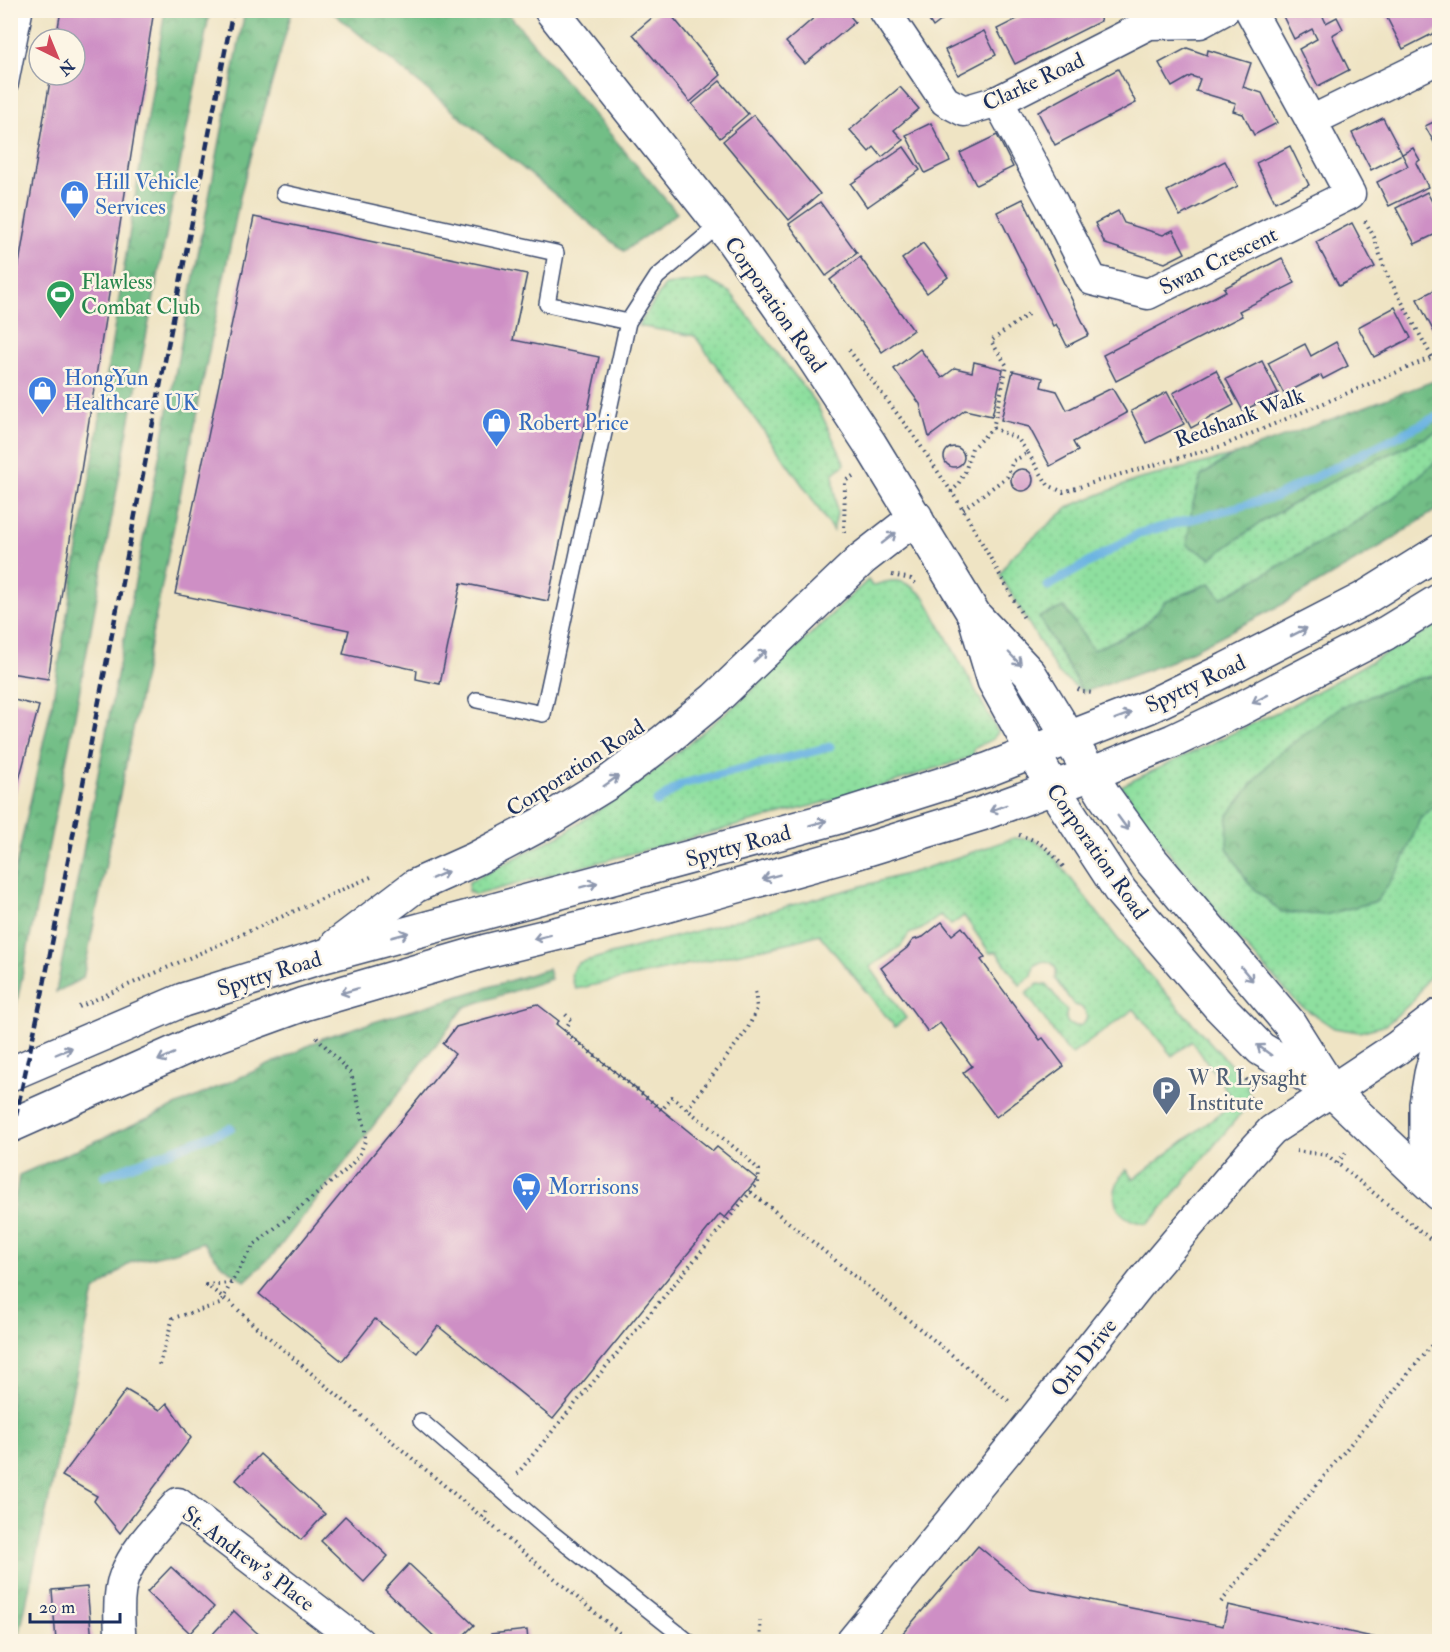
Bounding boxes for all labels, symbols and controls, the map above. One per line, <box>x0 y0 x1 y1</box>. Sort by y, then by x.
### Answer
north arrow <box>27 27 87 87</box>
street label: Clarke Road <box>978 46 1089 118</box>
text: N <box>54 54 79 80</box>
place label: Hill Vehicle Services <box>95 168 199 221</box>
shop icon: Hill Vehicle Services <box>58 178 90 220</box>
street label: Swan Crescent <box>1155 220 1282 301</box>
street label: Corporation Road <box>717 231 832 379</box>
place label: Flawless Combat Club <box>81 268 200 321</box>
sports icon: Flawless Combat Club <box>44 278 76 320</box>
place label: HongYun Healthcare UK <box>64 364 198 417</box>
shop icon: HongYun Healthcare UK <box>27 374 59 416</box>
street label: Redshank Walk <box>1171 381 1308 454</box>
shop icon: Robert Price <box>481 406 513 448</box>
place label: Robert Price <box>518 409 629 437</box>
one-way arrow <box>881 532 897 545</box>
one-way arrow <box>1290 626 1308 637</box>
street label: Spytty Road <box>1141 648 1251 720</box>
one-way arrow <box>753 649 768 663</box>
one-way arrow <box>1008 651 1022 666</box>
one-way arrow <box>1252 693 1269 705</box>
one-way arrow <box>1114 710 1132 721</box>
street label: Corporation Road <box>501 713 651 824</box>
one-way arrow <box>602 775 618 787</box>
street label: Corporation Road <box>1039 778 1154 926</box>
one-way arrow <box>989 803 1008 814</box>
one-way arrow <box>1117 814 1130 830</box>
one-way arrow <box>808 817 827 828</box>
street label: Spytty Road <box>683 818 794 874</box>
one-way arrow <box>431 868 449 880</box>
one-way arrow <box>762 872 781 883</box>
one-way arrow <box>579 878 598 890</box>
one-way arrow <box>391 929 410 940</box>
one-way arrow <box>533 932 552 944</box>
street label: Spytty Road <box>214 945 325 1004</box>
one-way arrow <box>1240 966 1253 982</box>
one-way arrow <box>340 986 359 997</box>
one-way arrow <box>1257 1044 1273 1056</box>
one-way arrow <box>55 1045 73 1056</box>
one-way arrow <box>157 1052 176 1063</box>
place label: W R Lysaght Institute <box>1187 1064 1307 1117</box>
parking icon: W R Lysaght Institute <box>1151 1074 1183 1116</box>
supermarket icon: Morrisons <box>511 1170 543 1212</box>
place label: Morrisons <box>548 1173 639 1201</box>
street label: Orb Drive <box>1044 1313 1123 1402</box>
street label: St. Andrew's Place <box>177 1500 320 1618</box>
scale bar <box>30 1586 120 1624</box>
text: 20 m <box>39 1596 75 1619</box>

